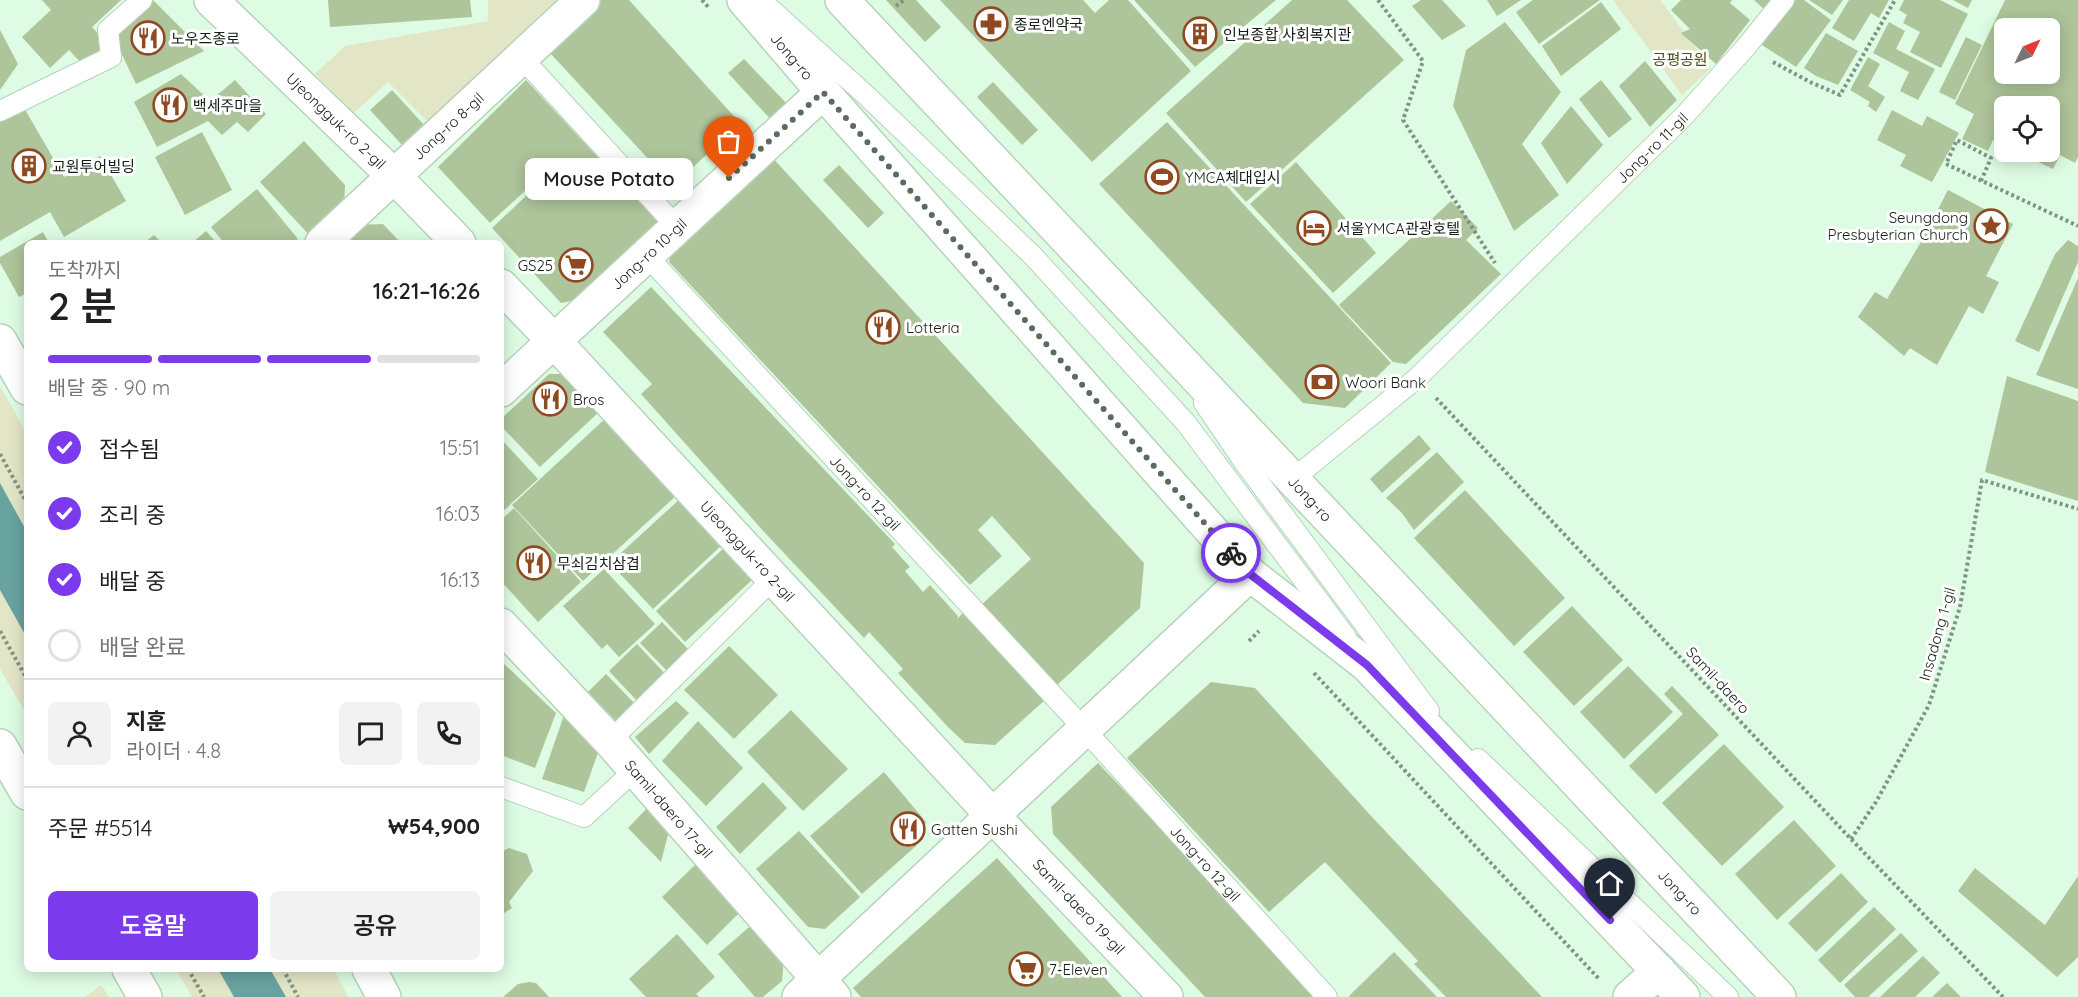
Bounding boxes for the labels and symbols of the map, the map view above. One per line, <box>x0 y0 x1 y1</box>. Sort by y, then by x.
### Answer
pharmacy icon: 종로엔약국 <box>973 6 1009 42</box>
place label: 종로엔약국 <box>1014 15 1083 34</box>
building icon: 인보종합 사회복지관 <box>1182 16 1218 52</box>
north arrow <box>1994 18 2060 84</box>
restaurant icon: 노우즈종로 <box>130 20 166 56</box>
place label: 인보종합 사회복지관 <box>1223 25 1351 44</box>
place label: 노우즈종로 <box>171 29 240 48</box>
street label: Jong-ro <box>767 29 818 84</box>
park label: 공평공원 <box>1652 50 1708 69</box>
street label: Ujeongguk-ro 2-gil <box>283 68 390 173</box>
restaurant icon: 백세주마을 <box>152 87 188 123</box>
street label: Jong-ro 8-gil <box>408 88 487 163</box>
place label: 백세주마을 <box>193 96 262 115</box>
street label: Jong-ro 11-gil <box>1612 108 1692 187</box>
pin <box>703 116 754 178</box>
building icon: 교원투어빌딩 <box>11 148 47 184</box>
place label: 교원투어빌딩 <box>52 157 135 176</box>
callout: Mouse Potato <box>525 157 693 199</box>
sports icon: YMCA체대입시 <box>1144 159 1180 195</box>
place label: YMCA체대입시 <box>1185 168 1281 187</box>
place label: Seungdong Presbyterian Church <box>1828 208 1968 244</box>
place icon: Seungdong Presbyterian Church <box>1973 208 2009 244</box>
hotel icon: 서울YMCA관광호텔 <box>1296 210 1332 246</box>
street label: Jong-ro 10-gil <box>607 214 690 293</box>
place label: 서울YMCA관광호텔 <box>1337 219 1460 238</box>
supermarket icon: GS25 <box>558 247 594 283</box>
place label: GS25 <box>518 256 553 275</box>
restaurant icon: Lotteria <box>865 309 901 345</box>
place label: Lotteria <box>906 318 960 337</box>
bank icon: Woori Bank <box>1304 364 1340 400</box>
place label: Woori Bank <box>1345 373 1426 392</box>
restaurant icon: Bros <box>532 381 568 417</box>
place label: Bros <box>573 390 604 409</box>
street label: Jong-ro 12-gil <box>826 451 905 534</box>
street label: Jong-ro <box>1284 471 1337 525</box>
street label: Ujeongguk-ro 2-gil <box>696 496 799 605</box>
courier <box>1201 523 1261 583</box>
restaurant icon: 무쇠김치삼겹 <box>516 545 552 581</box>
place label: 무쇠김치삼겹 <box>557 554 640 573</box>
street label: Insadong 1-gil <box>1915 585 1959 683</box>
street label: Samil-daero <box>1682 642 1754 718</box>
street label: Samil-daero 17-gil <box>621 756 717 862</box>
restaurant icon: Gatten Sushi <box>890 811 926 847</box>
place label: Gatten Sushi <box>931 820 1018 839</box>
street label: Jong-ro 12-gil <box>1166 821 1245 905</box>
street label: Samil-daero 19-gil <box>1029 855 1129 958</box>
pin <box>1584 858 1635 920</box>
street label: Jong-ro <box>1654 865 1706 919</box>
supermarket icon: 7-Eleven <box>1008 951 1044 987</box>
place label: 7-Eleven <box>1049 960 1108 979</box>

